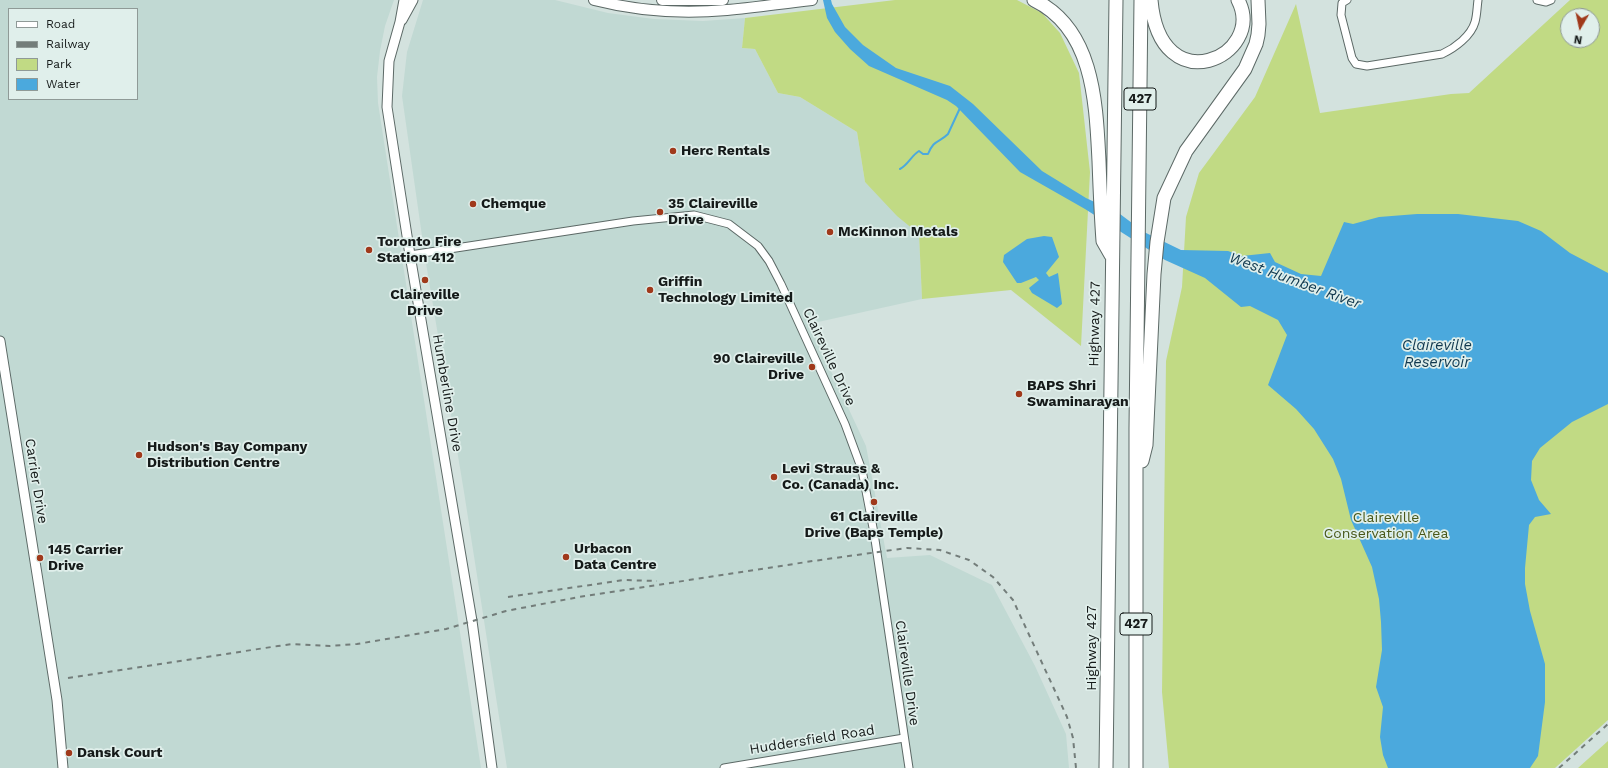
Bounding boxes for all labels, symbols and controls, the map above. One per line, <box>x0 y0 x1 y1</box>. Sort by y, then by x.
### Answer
legend <box>8 8 138 100</box>
north arrow <box>1560 8 1600 48</box>
text: Road <box>46 17 75 31</box>
text: N <box>1573 32 1583 46</box>
text: Railway <box>46 37 90 51</box>
text: Park <box>46 57 72 71</box>
text: Water <box>46 77 80 91</box>
road number: 427 <box>1124 88 1156 110</box>
place label: Herc Rentals <box>681 143 770 159</box>
marker: Herc Rentals <box>668 146 678 156</box>
place label: Chemque <box>481 196 546 212</box>
place label: 35 Claireville Drive <box>668 196 758 228</box>
marker: Chemque <box>468 199 478 209</box>
marker: 35 Claireville Drive <box>655 207 665 217</box>
place label: McKinnon Metals <box>838 224 958 240</box>
marker: McKinnon Metals <box>825 227 835 237</box>
place label: Toronto Fire Station 412 <box>377 234 461 266</box>
marker: Toronto Fire Station 412 <box>364 245 374 255</box>
water label: West Humber River <box>1227 249 1363 313</box>
place label: Griffin Technology Limited <box>658 274 793 306</box>
marker: Claireville Drive <box>420 275 430 285</box>
street label: Highway 427 <box>1086 281 1104 367</box>
marker: Griffin Technology Limited <box>645 285 655 295</box>
place label: Claireville Drive <box>390 287 460 320</box>
street label: Claireville Drive <box>799 305 859 409</box>
street label: Humberline Drive <box>428 333 466 453</box>
water label: Claireville Reservoir <box>1402 337 1472 372</box>
place label: 90 Claireville Drive <box>713 351 804 384</box>
marker: 90 Claireville Drive <box>807 362 817 372</box>
place label: BAPS Shri Swaminarayan <box>1027 378 1129 410</box>
marker: BAPS Shri Swaminarayan <box>1014 389 1024 399</box>
street label: Carrier Drive <box>21 437 51 525</box>
place label: Hudson's Bay Company Distribution Centre <box>147 439 307 472</box>
marker: Hudson's Bay Company Distribution Centre <box>134 450 144 460</box>
place label: Levi Strauss & Co. (Canada) Inc. <box>782 461 899 494</box>
marker: Levi Strauss & Co. (Canada) Inc. <box>769 472 779 482</box>
marker: 61 Claireville Drive (Baps Temple) <box>869 497 879 507</box>
place label: 61 Claireville Drive (Baps Temple) <box>805 509 943 542</box>
park label: Claireville Conservation Area <box>1324 510 1448 542</box>
place label: Urbacon Data Centre <box>574 541 657 574</box>
place label: 145 Carrier Drive <box>48 542 123 574</box>
marker: Urbacon Data Centre <box>561 552 571 562</box>
marker: 145 Carrier Drive <box>35 553 45 563</box>
street label: Highway 427 <box>1084 605 1100 691</box>
road number: 427 <box>1120 613 1152 635</box>
street label: Claireville Drive <box>891 619 923 727</box>
street label: Huddersfield Road <box>748 722 876 758</box>
place label: Dansk Court <box>77 745 162 761</box>
marker: Dansk Court <box>64 748 74 758</box>

